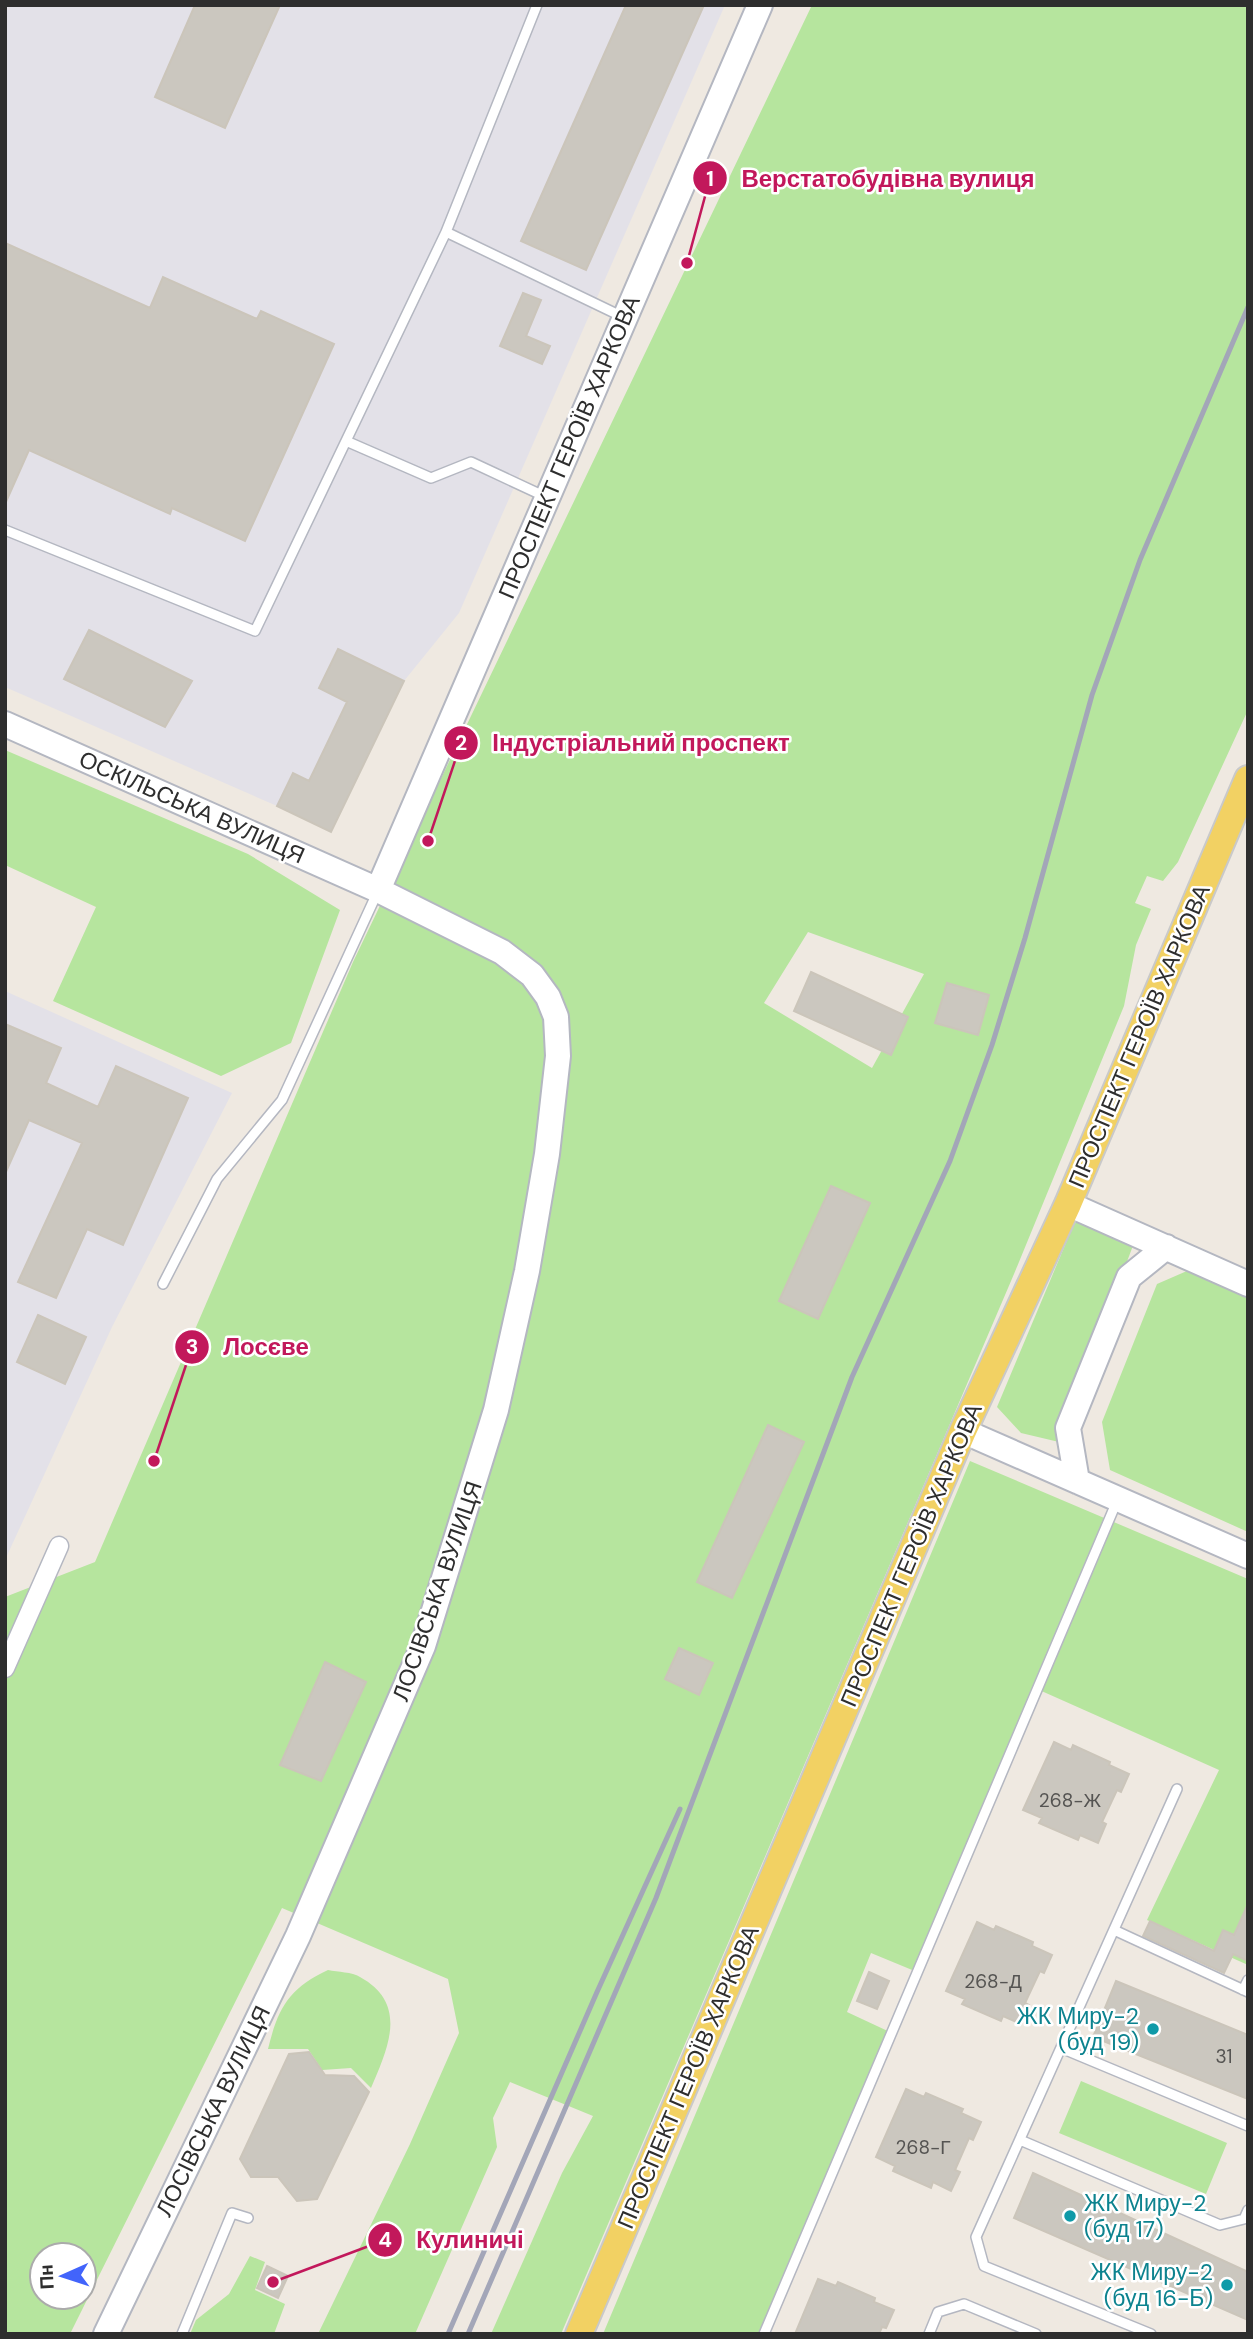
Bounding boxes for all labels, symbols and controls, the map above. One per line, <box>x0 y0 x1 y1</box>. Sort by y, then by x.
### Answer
callout: Верстатобудівна вулиця <box>693 156 1049 201</box>
text: Верстатобудівна вулиця <box>741 163 1035 194</box>
text: 1 <box>706 165 714 193</box>
street label: ПРОСПЕКТ ГЕРОЇВ ХАРКОВА <box>491 290 647 603</box>
callout: Індустріальний проспект <box>443 720 804 765</box>
text: Індустріальний проспект <box>492 727 790 758</box>
text: 2 <box>455 729 467 757</box>
street label: ОСКІЛЬСЬКА ВУЛИЦЯ <box>74 744 310 870</box>
street label: ПРОСПЕКТ ГЕРОЇВ ХАРКОВА <box>1061 879 1217 1192</box>
callout: Лосєве <box>174 1324 323 1369</box>
text: Лосєве <box>223 1331 309 1362</box>
text: 3 <box>186 1333 198 1361</box>
street label: ПРОСПЕКТ ГЕРОЇВ ХАРКОВА <box>833 1398 989 1711</box>
street label: ЛОСІВСЬКА ВУЛИЦЯ <box>385 1477 489 1705</box>
house number: 268-Ж <box>1039 1788 1102 1813</box>
street label: ПРОСПЕКТ ГЕРОЇВ ХАРКОВА <box>610 1920 766 2233</box>
house number: 268-Д <box>964 1969 1022 1994</box>
street label: ЛОСІВСЬКА ВУЛИЦЯ <box>149 2001 277 2221</box>
place label: ЖК Миру-2 (буд 19) <box>1017 2001 1139 2057</box>
marker: ЖК Миру-2 (буд 19) <box>1145 2021 1161 2037</box>
house number: 31 <box>1216 2044 1232 2069</box>
house number: 268-Г <box>896 2135 951 2160</box>
place label: ЖК Миру-2 (буд 17) <box>1084 2188 1206 2244</box>
marker: ЖК Миру-2 (буд 17) <box>1062 2208 1078 2224</box>
callout: Кулиничі <box>367 2217 538 2262</box>
text: Кулиничі <box>416 2224 524 2255</box>
text: 4 <box>378 2226 392 2254</box>
north arrow <box>28 2241 98 2311</box>
place label: ЖК Миру-2 (буд 16-Б) <box>1091 2257 1213 2313</box>
text: Пн <box>33 2264 60 2290</box>
marker: ЖК Миру-2 (буд 16-Б) <box>1219 2277 1235 2293</box>

